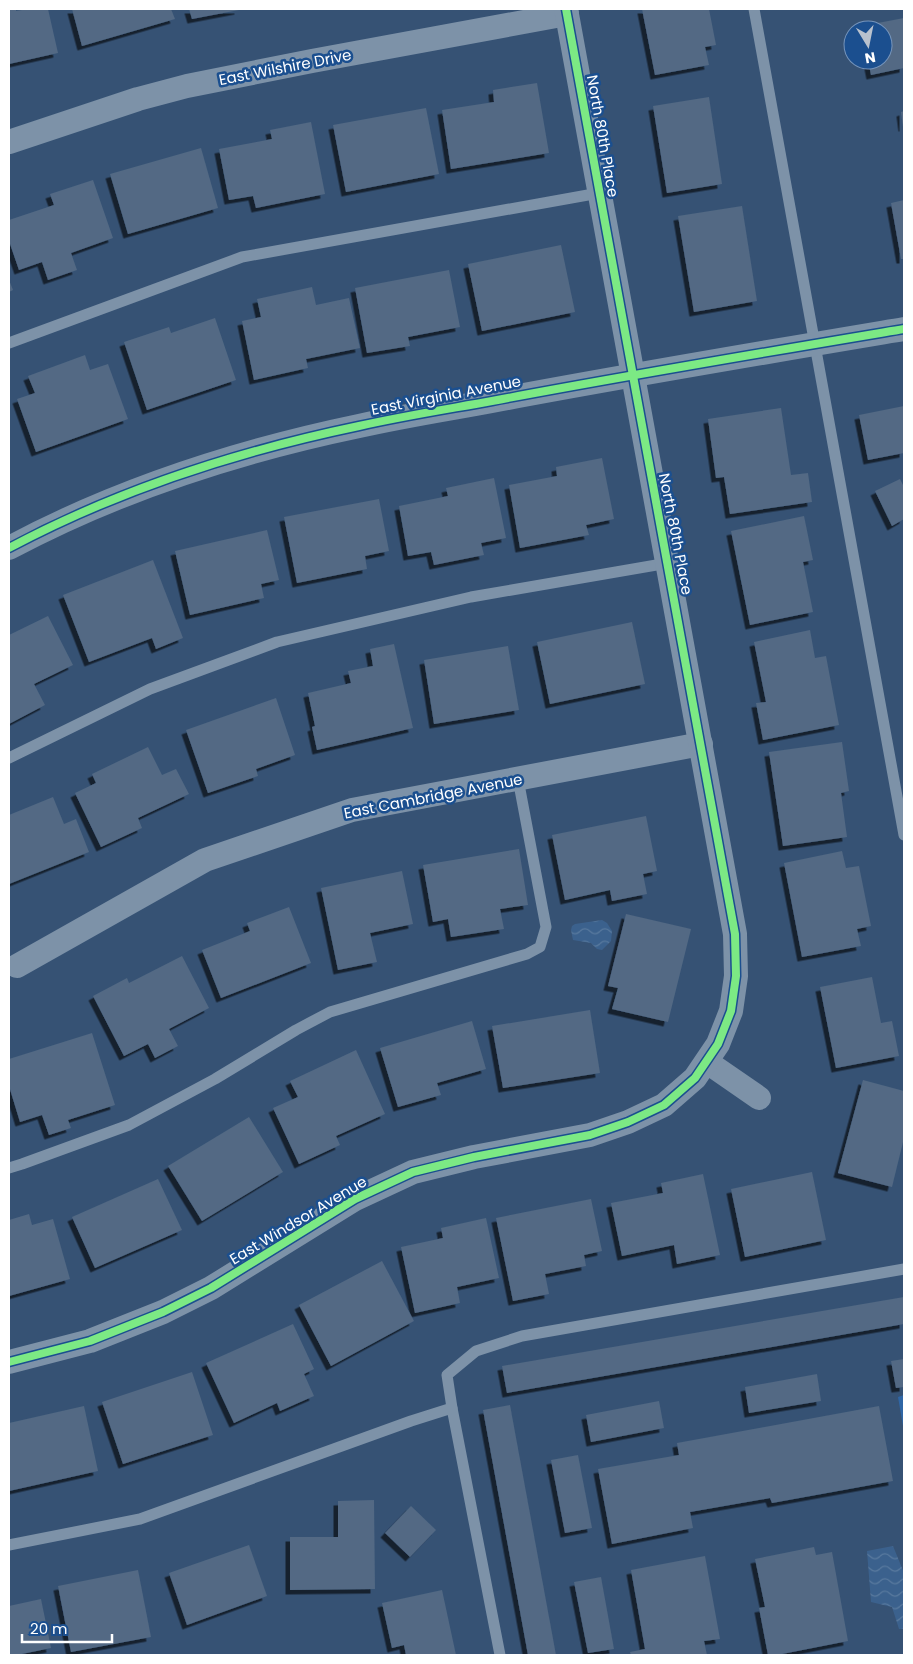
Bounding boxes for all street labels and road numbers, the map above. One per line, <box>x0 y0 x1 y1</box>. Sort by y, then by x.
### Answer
street label: East Wilshire Drive <box>217 44 353 90</box>
street label: North 80th Place <box>582 73 624 199</box>
street label: East Virginia Avenue <box>369 370 523 420</box>
street label: North 80th Place <box>654 471 698 597</box>
street label: East Cambridge Avenue <box>342 768 524 824</box>
street label: East Windsor Avenue <box>225 1171 371 1269</box>

